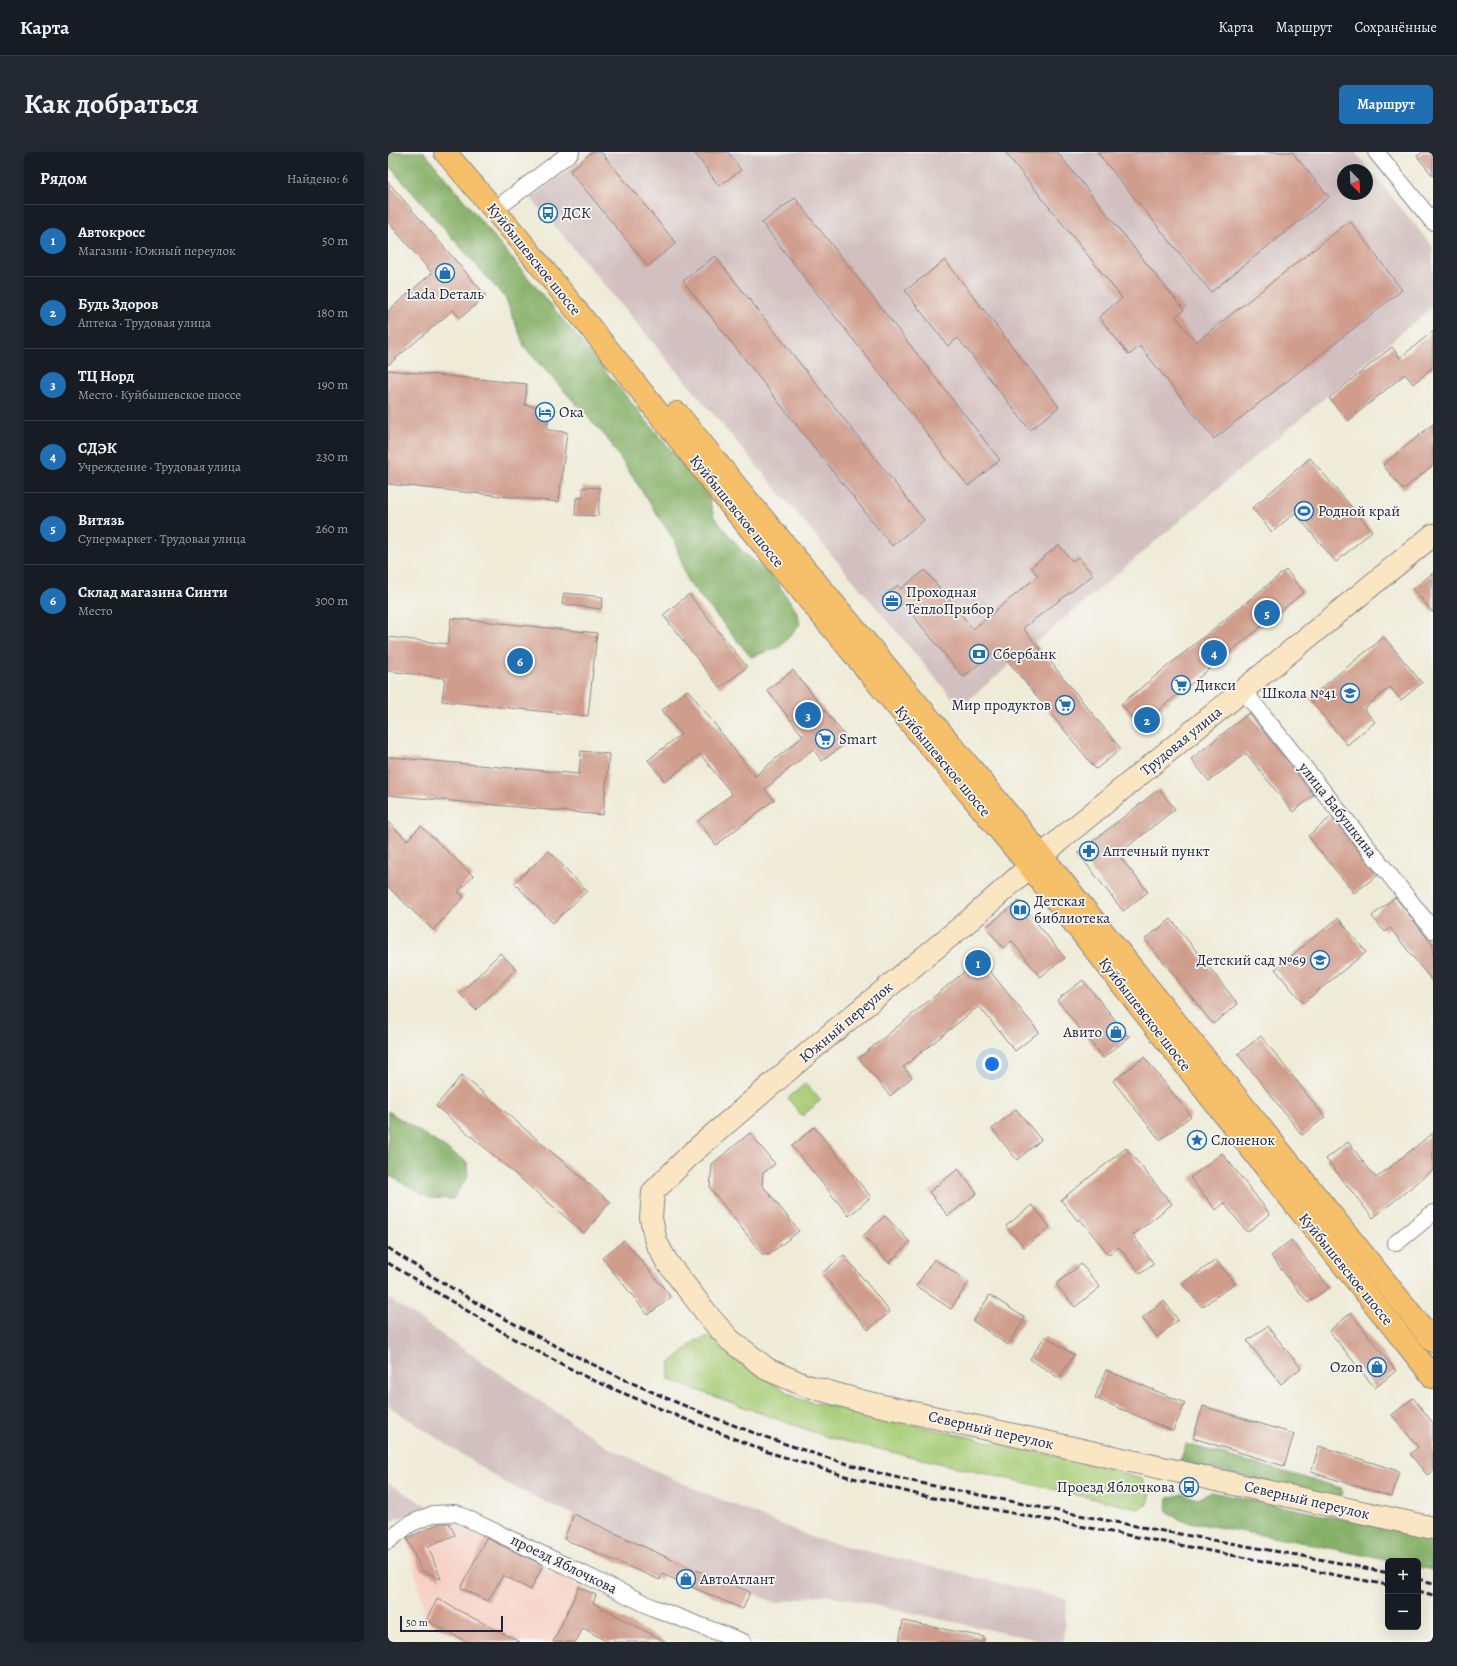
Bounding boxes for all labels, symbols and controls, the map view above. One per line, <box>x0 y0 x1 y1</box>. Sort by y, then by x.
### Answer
text: Карта <box>20 15 69 41</box>
text: Карта <box>1219 18 1254 37</box>
text: Маршрут <box>1276 18 1332 37</box>
text: Сохранённые <box>1354 18 1437 37</box>
text: Как добраться <box>24 85 199 123</box>
button: Маршрут <box>1339 85 1433 124</box>
north arrow <box>1337 164 1373 200</box>
text: Рядом <box>40 167 87 190</box>
text: Найдено: 6 <box>287 170 348 187</box>
street label: Куйбышевское шоссе <box>482 199 586 320</box>
bus stop icon: ДСК <box>537 202 559 224</box>
place label: ДСК <box>562 203 591 223</box>
text: Автокросс <box>78 222 145 242</box>
text: 1 <box>51 232 55 249</box>
text: 50 m <box>322 232 348 249</box>
text: Магазин · Южный переулок <box>78 242 236 259</box>
shop icon: Lada Dеталь <box>434 262 456 284</box>
place label: Lada Dеталь <box>406 284 484 304</box>
text: Будь Здоров <box>78 294 158 314</box>
text: 2 <box>50 304 56 321</box>
text: 180 m <box>317 304 348 321</box>
text: Аптека · Трудовая улица <box>78 314 211 331</box>
text: ТЦ Норд <box>78 366 134 386</box>
text: 3 <box>50 376 56 393</box>
text: 190 m <box>317 376 348 393</box>
text: Место · Куйбышевское шоссе <box>78 386 241 403</box>
hotel icon: Ока <box>534 401 556 423</box>
place label: Ока <box>559 402 584 422</box>
text: СДЭК <box>78 438 117 458</box>
text: 4 <box>50 448 56 465</box>
text: 230 m <box>316 448 348 465</box>
street label: Куйбышевское шоссе <box>685 451 789 572</box>
text: Учреждение · Трудовая улица <box>78 458 241 475</box>
sports icon: Родной край <box>1293 500 1315 522</box>
place label: Родной край <box>1318 501 1400 521</box>
text: Витязь <box>78 510 124 530</box>
text: 5 <box>50 520 56 537</box>
text: 260 m <box>315 520 348 537</box>
text: Супермаркет · Трудовая улица <box>78 530 246 547</box>
text: Склад магазина Синти <box>78 582 228 602</box>
place label: Проходная ТеплоПрибор <box>906 582 994 619</box>
office icon: Проходная ТеплоПрибор <box>881 590 903 612</box>
text: 6 <box>50 592 56 609</box>
text: 300 m <box>315 592 348 609</box>
pin: 5 <box>1254 598 1280 628</box>
text: Место <box>78 602 113 619</box>
pin: 4 <box>1201 638 1227 668</box>
bank icon: Сбербанк <box>968 643 990 665</box>
place label: Сбербанк <box>993 644 1056 664</box>
pin: 6 <box>507 646 533 676</box>
supermarket icon: Дикси <box>1170 674 1192 696</box>
place label: Дикси <box>1195 675 1236 695</box>
school or university icon: Школа №41 <box>1339 682 1361 704</box>
place label: Школа №41 <box>1262 683 1336 703</box>
supermarket icon: Мир продуктов <box>1054 694 1076 716</box>
place label: Мир продуктов <box>951 695 1051 715</box>
pin: 3 <box>795 700 821 730</box>
street label: Куйбышевское шоссе <box>891 701 996 821</box>
street label: Трудовая улица <box>1136 702 1226 780</box>
pin: 2 <box>1134 705 1160 735</box>
supermarket icon: Smart <box>814 728 836 750</box>
place label: Smart <box>839 729 877 749</box>
street label: улица Бабушкина <box>1294 757 1382 862</box>
pharmacy icon: Аптечный пункт <box>1078 840 1100 862</box>
place label: Аптечный пункт <box>1102 841 1210 861</box>
place label: Детская библиотека <box>1034 891 1110 928</box>
library icon: Детская библиотека <box>1009 899 1031 921</box>
pin: 1 <box>965 948 991 978</box>
school or university icon: Детский сад №69 <box>1309 949 1331 971</box>
place label: Детский сад №69 <box>1196 950 1306 970</box>
street label: Куйбышевское шоссе <box>1094 953 1196 1075</box>
street label: Южный переулок <box>795 977 897 1067</box>
shop icon: Авито <box>1105 1021 1127 1043</box>
place label: Авито <box>1062 1022 1102 1042</box>
your location <box>982 1054 1002 1074</box>
place icon: Слоненок <box>1186 1129 1208 1151</box>
place label: Слоненок <box>1211 1130 1275 1150</box>
street label: Куйбышевское шоссе <box>1294 1209 1398 1330</box>
shop icon: Ozon <box>1366 1356 1388 1378</box>
place label: Ozon <box>1330 1357 1363 1377</box>
street label: Северный переулок <box>926 1406 1056 1454</box>
bus stop icon: Проезд Яблочкова <box>1178 1476 1200 1498</box>
street label: Северный переулок <box>1242 1476 1372 1524</box>
place label: Проезд Яблочкова <box>1057 1477 1175 1497</box>
street label: проезд Яблочкова <box>507 1530 621 1598</box>
map controls <box>1385 1558 1421 1630</box>
button: + <box>1385 1558 1421 1594</box>
shop icon: АвтоАтлант <box>675 1568 697 1590</box>
place label: АвтоАтлант <box>699 1569 775 1589</box>
button: − <box>1385 1594 1421 1630</box>
scale bar <box>400 1614 503 1633</box>
text: 50 m <box>406 1615 428 1630</box>

